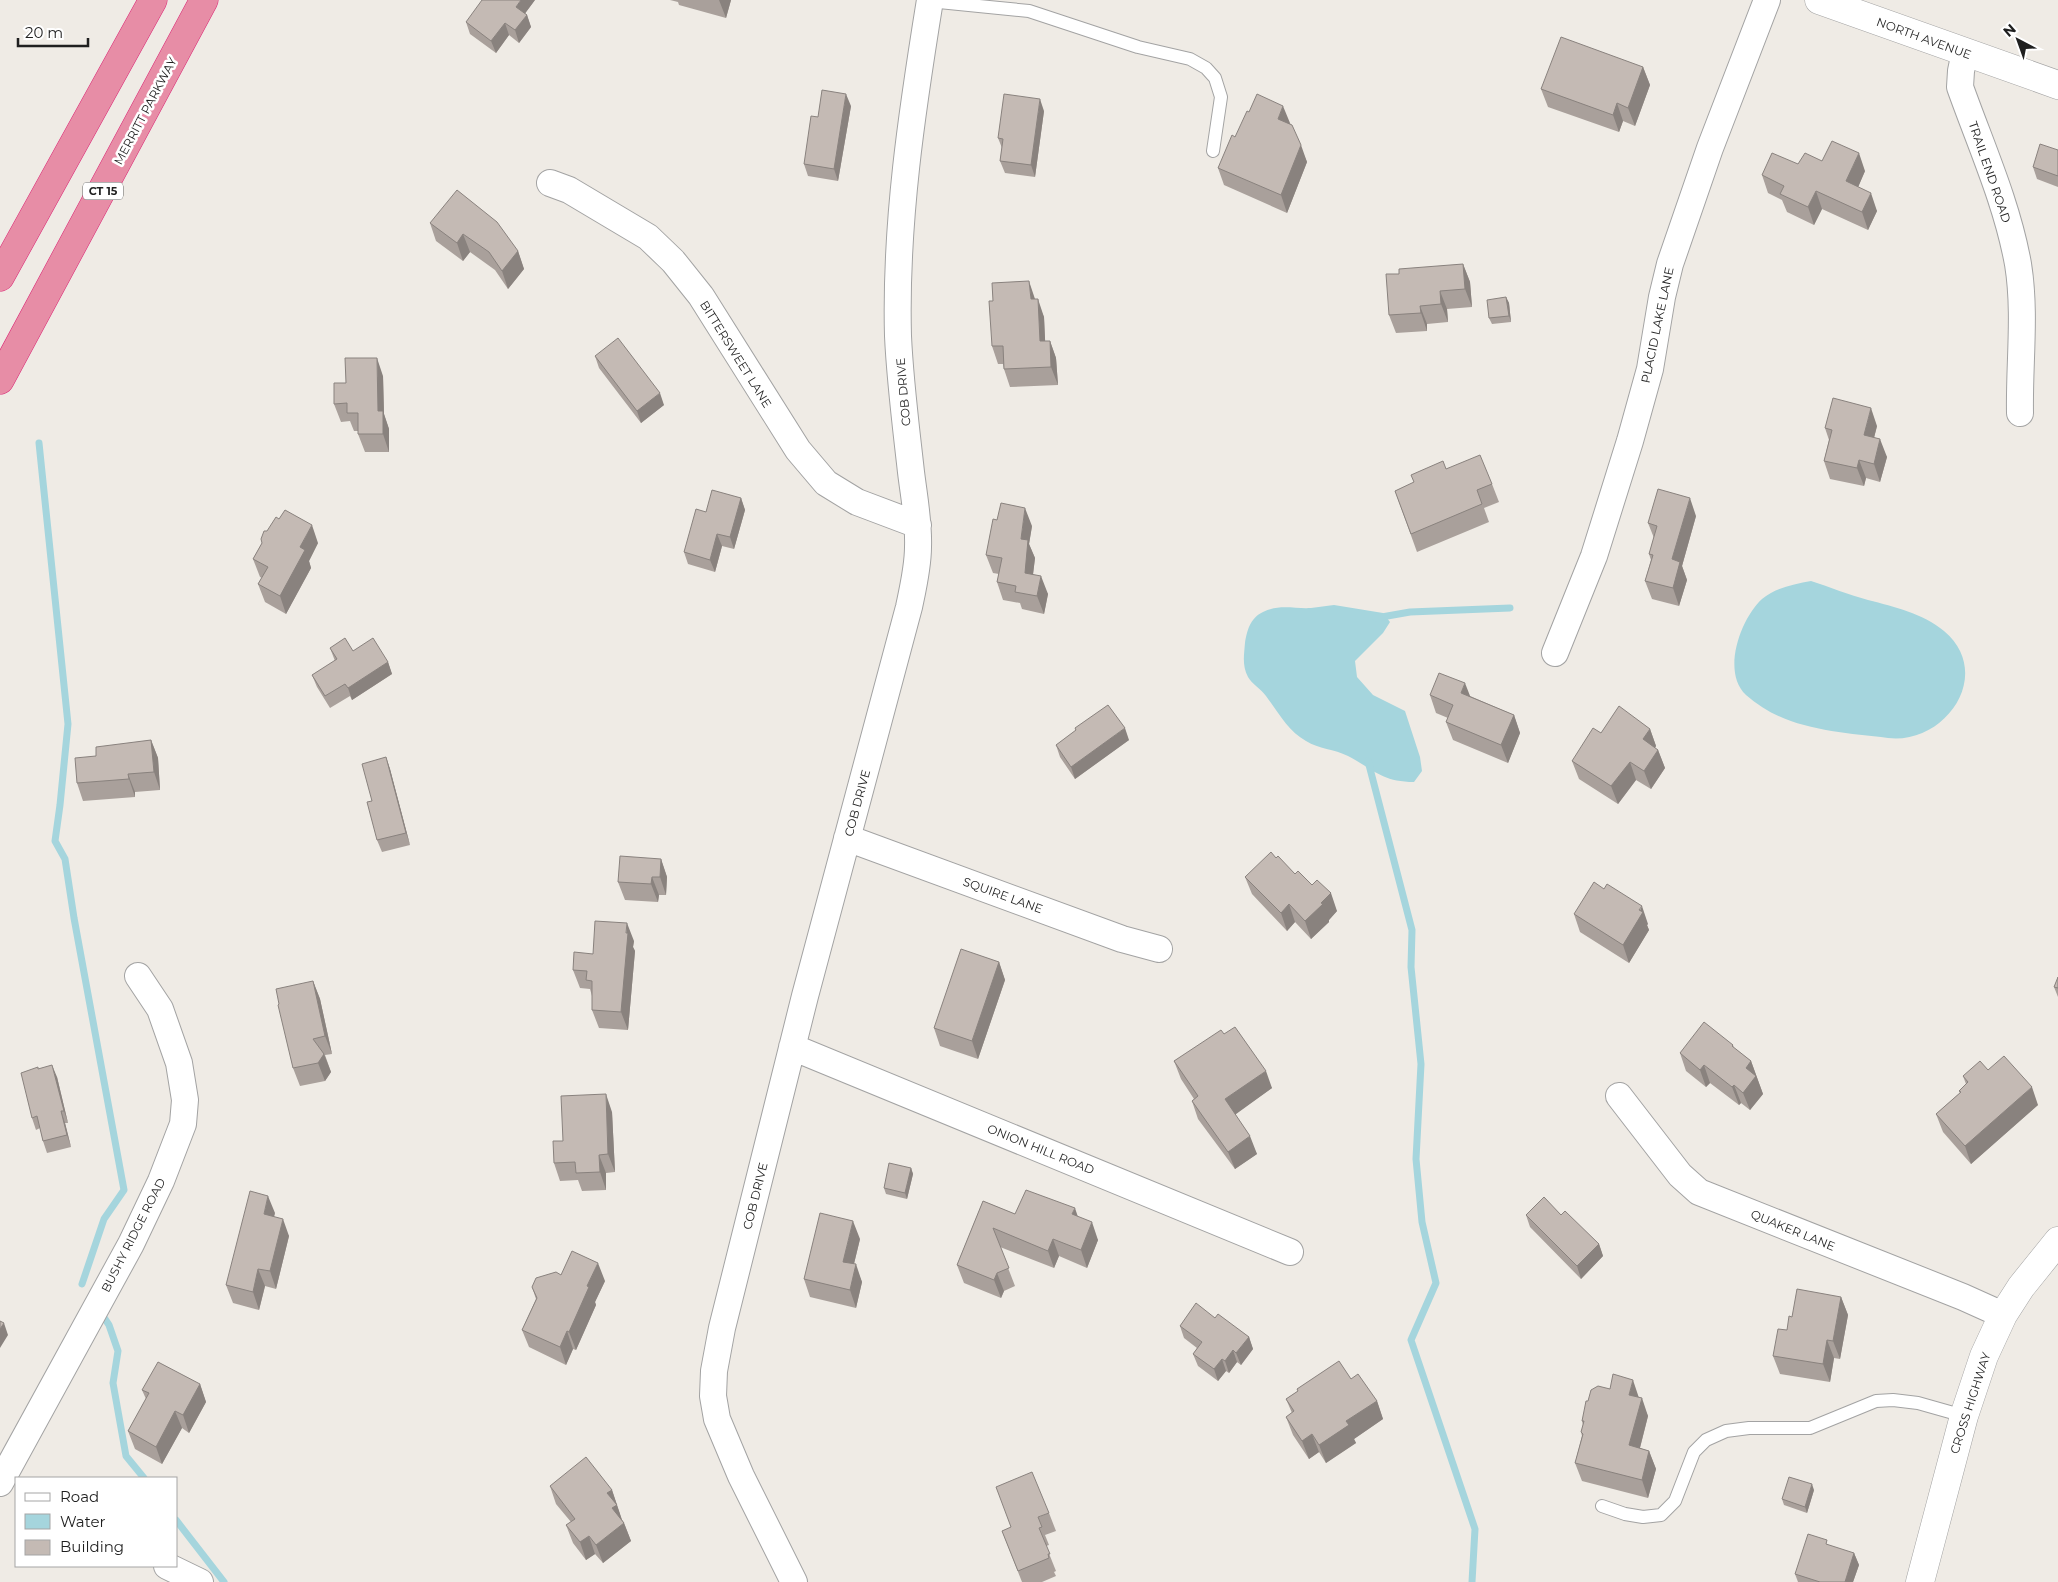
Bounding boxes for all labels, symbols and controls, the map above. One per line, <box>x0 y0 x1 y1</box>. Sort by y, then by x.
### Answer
street label: NORTH AVENUE <box>1875 14 1973 62</box>
scale bar <box>18 15 88 47</box>
north arrow <box>1993 15 2043 65</box>
text: N <box>1999 20 2020 41</box>
text: 20 m <box>25 23 63 42</box>
street label: MERRITT PARKWAY <box>110 54 180 167</box>
street label: TRAIL END ROAD <box>1966 119 2014 225</box>
road number: CT 15 <box>83 182 123 200</box>
street label: PLACID LAKE LANE <box>1637 266 1677 384</box>
street label: BITTERSWEET LANE <box>697 298 775 410</box>
street label: COB DRIVE <box>893 357 913 427</box>
street label: COB DRIVE <box>841 768 873 838</box>
street label: SQUIRE LANE <box>961 874 1045 916</box>
street label: ONION HILL ROAD <box>985 1121 1097 1177</box>
street label: COB DRIVE <box>739 1161 771 1231</box>
street label: BUSHY RIDGE ROAD <box>98 1175 168 1295</box>
street label: QUAKER LANE <box>1749 1206 1837 1254</box>
street label: CROSS HIGHWAY <box>1946 1350 1994 1456</box>
legend <box>15 1477 178 1567</box>
text: Road <box>60 1487 99 1506</box>
text: Water <box>60 1512 106 1531</box>
text: Building <box>60 1537 124 1556</box>

